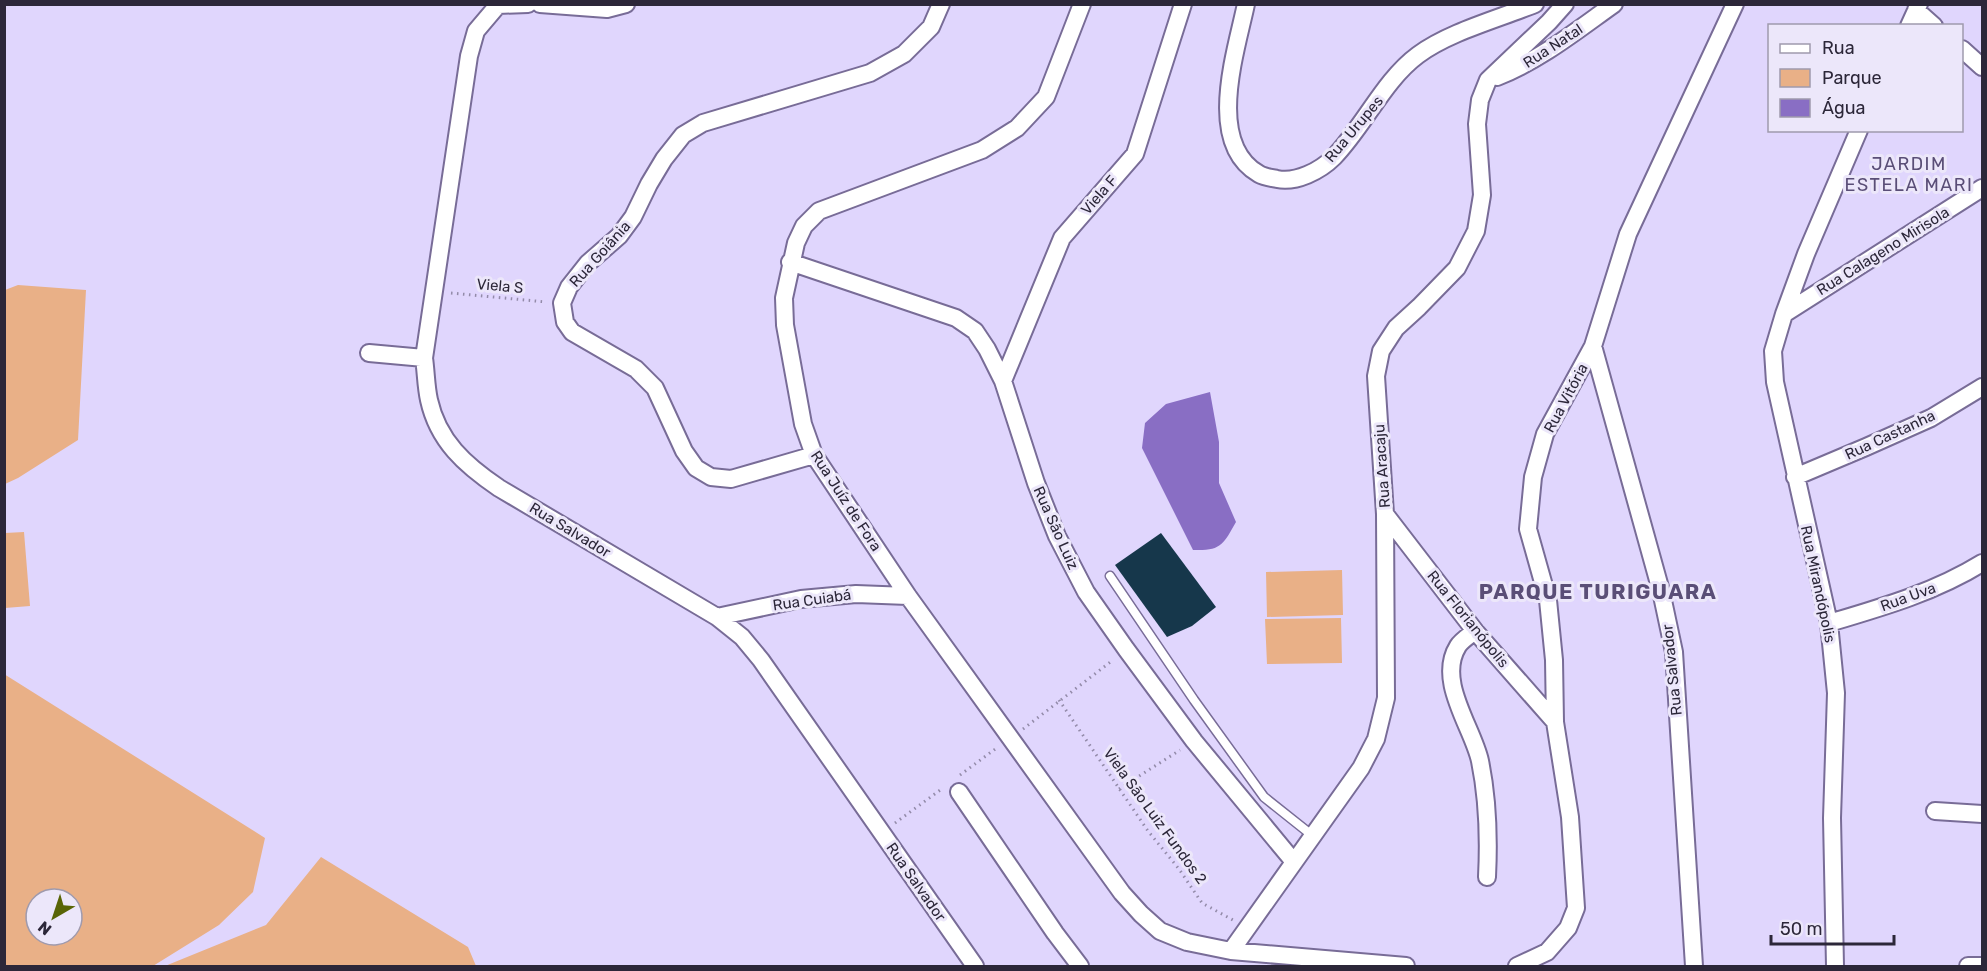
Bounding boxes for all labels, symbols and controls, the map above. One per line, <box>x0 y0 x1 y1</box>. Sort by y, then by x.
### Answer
street label: Rua Natal <box>1520 20 1586 72</box>
legend <box>1768 24 1963 132</box>
text: Rua <box>1822 37 1855 59</box>
text: Parque <box>1822 67 1882 89</box>
street label: Rua Urupes <box>1321 92 1387 166</box>
text: Água <box>1822 97 1865 119</box>
district label: JARDIM ESTELA MARI <box>1845 153 1973 196</box>
street label: Viela F <box>1077 171 1121 218</box>
street label: Rua Calageno Mirisola <box>1813 203 1953 299</box>
street label: Rua Goiânia <box>566 217 634 291</box>
street label: Viela S <box>476 275 524 297</box>
street label: Rua Vitória <box>1540 360 1592 436</box>
street label: Rua Castanha <box>1842 406 1938 464</box>
street label: Rua Aracaju <box>1370 424 1394 508</box>
street label: Rua Juíz de Fora <box>807 447 885 555</box>
street label: Rua São Luiz <box>1030 484 1083 573</box>
street label: Rua Salvador <box>526 499 614 561</box>
street label: Rua Mirandópolis <box>1797 524 1839 645</box>
street label: Rua Florianópolis <box>1423 567 1513 671</box>
district label: PARQUE TURIGUARA <box>1479 579 1717 604</box>
street label: Rua Uva <box>1878 579 1938 615</box>
street label: Rua Cuiabá <box>772 586 852 614</box>
street label: Rua Salvador <box>1658 623 1686 716</box>
street label: Viela São Luiz Fundos 2 <box>1100 744 1211 888</box>
street label: Rua Salvador <box>882 839 950 925</box>
north arrow <box>24 887 84 947</box>
scale bar <box>1771 908 1894 946</box>
text: N <box>34 917 55 939</box>
text: 50 m <box>1780 918 1823 940</box>

